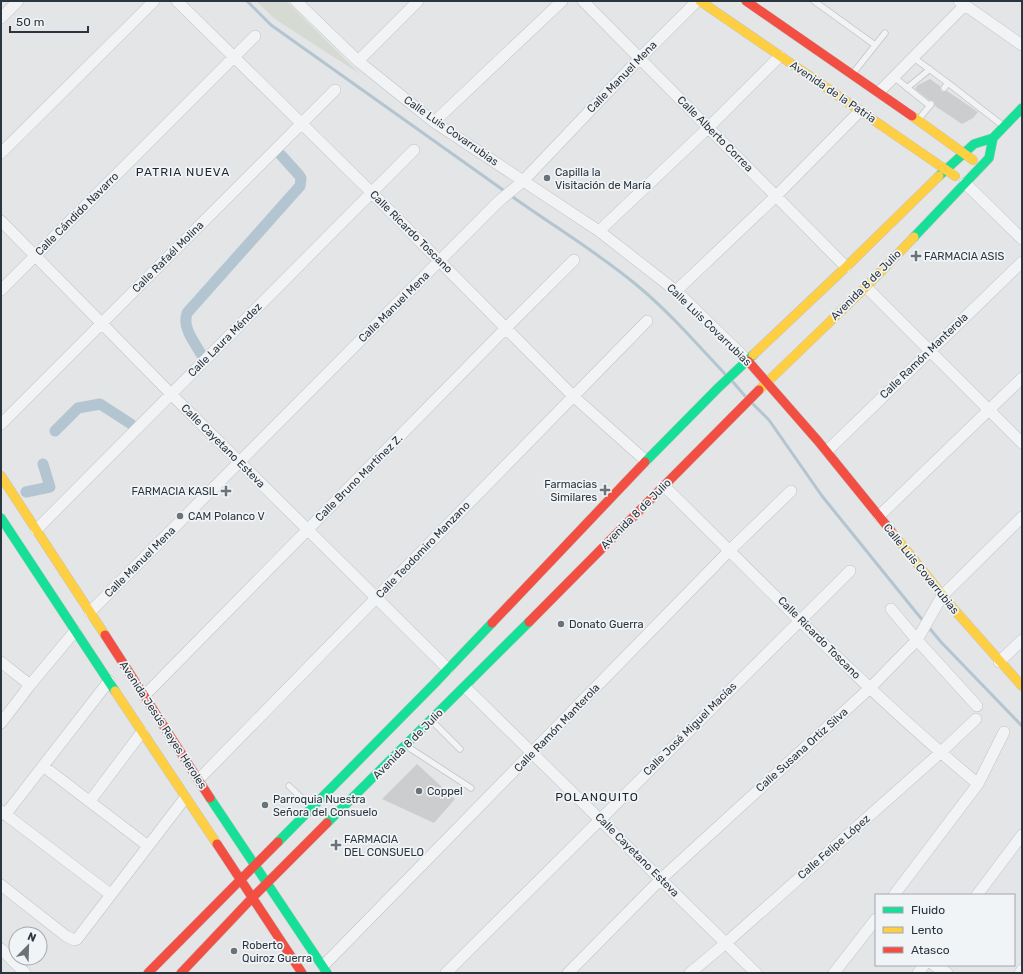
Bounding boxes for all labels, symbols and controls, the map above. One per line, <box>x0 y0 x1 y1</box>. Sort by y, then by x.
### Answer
scale bar <box>10 8 88 34</box>
text: 50 m <box>16 15 44 29</box>
street label: Calle Manuel Mena <box>584 38 660 116</box>
street label: Avenida de la Patria <box>788 58 878 126</box>
street label: Calle Luis Covarrubias <box>401 93 501 169</box>
street label: Calle Alberto Correa <box>674 93 756 175</box>
district label: PATRIA NUEVA <box>136 165 230 179</box>
place label: Capilla la Visitación de María <box>555 166 651 192</box>
street label: Calle Cándido Navarro <box>33 170 121 258</box>
marker: Capilla la Visitación de María <box>542 173 552 183</box>
street label: Calle Ricardo Toscano <box>367 188 455 276</box>
street label: Calle Rafaél Molina <box>130 219 206 295</box>
street label: Avenida 8 de Julio <box>828 247 904 323</box>
place label: FARMACIA ASIS <box>924 250 1004 263</box>
marker: FARMACIA ASIS <box>911 251 921 261</box>
street label: Calle Manuel Mena <box>356 269 432 345</box>
street label: Calle Luis Covarrubias <box>664 281 754 369</box>
street label: Calle Laura Méndez <box>185 300 265 380</box>
street label: Calle Ramón Manterola <box>877 311 971 401</box>
street label: Calle Cayetano Esteva <box>178 401 268 491</box>
street label: Calle Bruno Martínez Z. <box>313 432 405 524</box>
street label: Avenida 8 de Julio <box>598 476 674 552</box>
place label: Farmacias Similares <box>544 478 597 504</box>
place label: FARMACIA KASIL <box>132 485 218 498</box>
marker: Farmacias Similares <box>600 485 610 495</box>
marker: FARMACIA KASIL <box>221 486 231 496</box>
street label: Calle Teodomiro Manzano <box>373 499 473 601</box>
place label: CAM Polanco V <box>188 510 265 523</box>
marker: CAM Polanco V <box>175 511 185 521</box>
street label: Calle Luis Covarrubias <box>881 521 962 617</box>
street label: Calle Manuel Mena <box>102 524 178 600</box>
street label: Calle Ricardo Toscano <box>775 594 863 682</box>
place label: Donato Guerra <box>569 618 644 631</box>
marker: Donato Guerra <box>556 619 566 629</box>
street label: Avenida Jesús Reyes Heroles <box>117 659 209 792</box>
street label: Calle José Miguel Macías <box>641 679 740 778</box>
street label: Calle Ramón Manterola <box>512 681 602 775</box>
street label: Calle Susana Ortiz Silva <box>753 705 851 795</box>
street label: Avenida 8 de Julio <box>370 706 446 782</box>
place label: Coppel <box>427 785 463 798</box>
marker: Coppel <box>414 786 424 796</box>
district label: POLANQUITO <box>555 790 639 804</box>
place label: Parroquia Nuestra Señora del Consuelo <box>273 793 378 819</box>
marker: Parroquia Nuestra Señora del Consuelo <box>260 800 270 810</box>
street label: Calle Cayetano Esteva <box>592 810 682 900</box>
street label: Calle Felipe López <box>795 812 873 882</box>
place label: FARMACIA DEL CONSUELO <box>344 833 424 859</box>
marker: FARMACIA DEL CONSUELO <box>331 840 341 850</box>
legend <box>875 894 1015 966</box>
text: Fluido <box>911 903 945 917</box>
text: Lento <box>911 923 943 937</box>
north arrow <box>8 926 48 966</box>
text: N <box>26 930 38 945</box>
place label: Roberto Quiroz Guerra <box>242 939 312 965</box>
text: Atasco <box>911 943 950 957</box>
marker: Roberto Quiroz Guerra <box>229 946 239 956</box>

